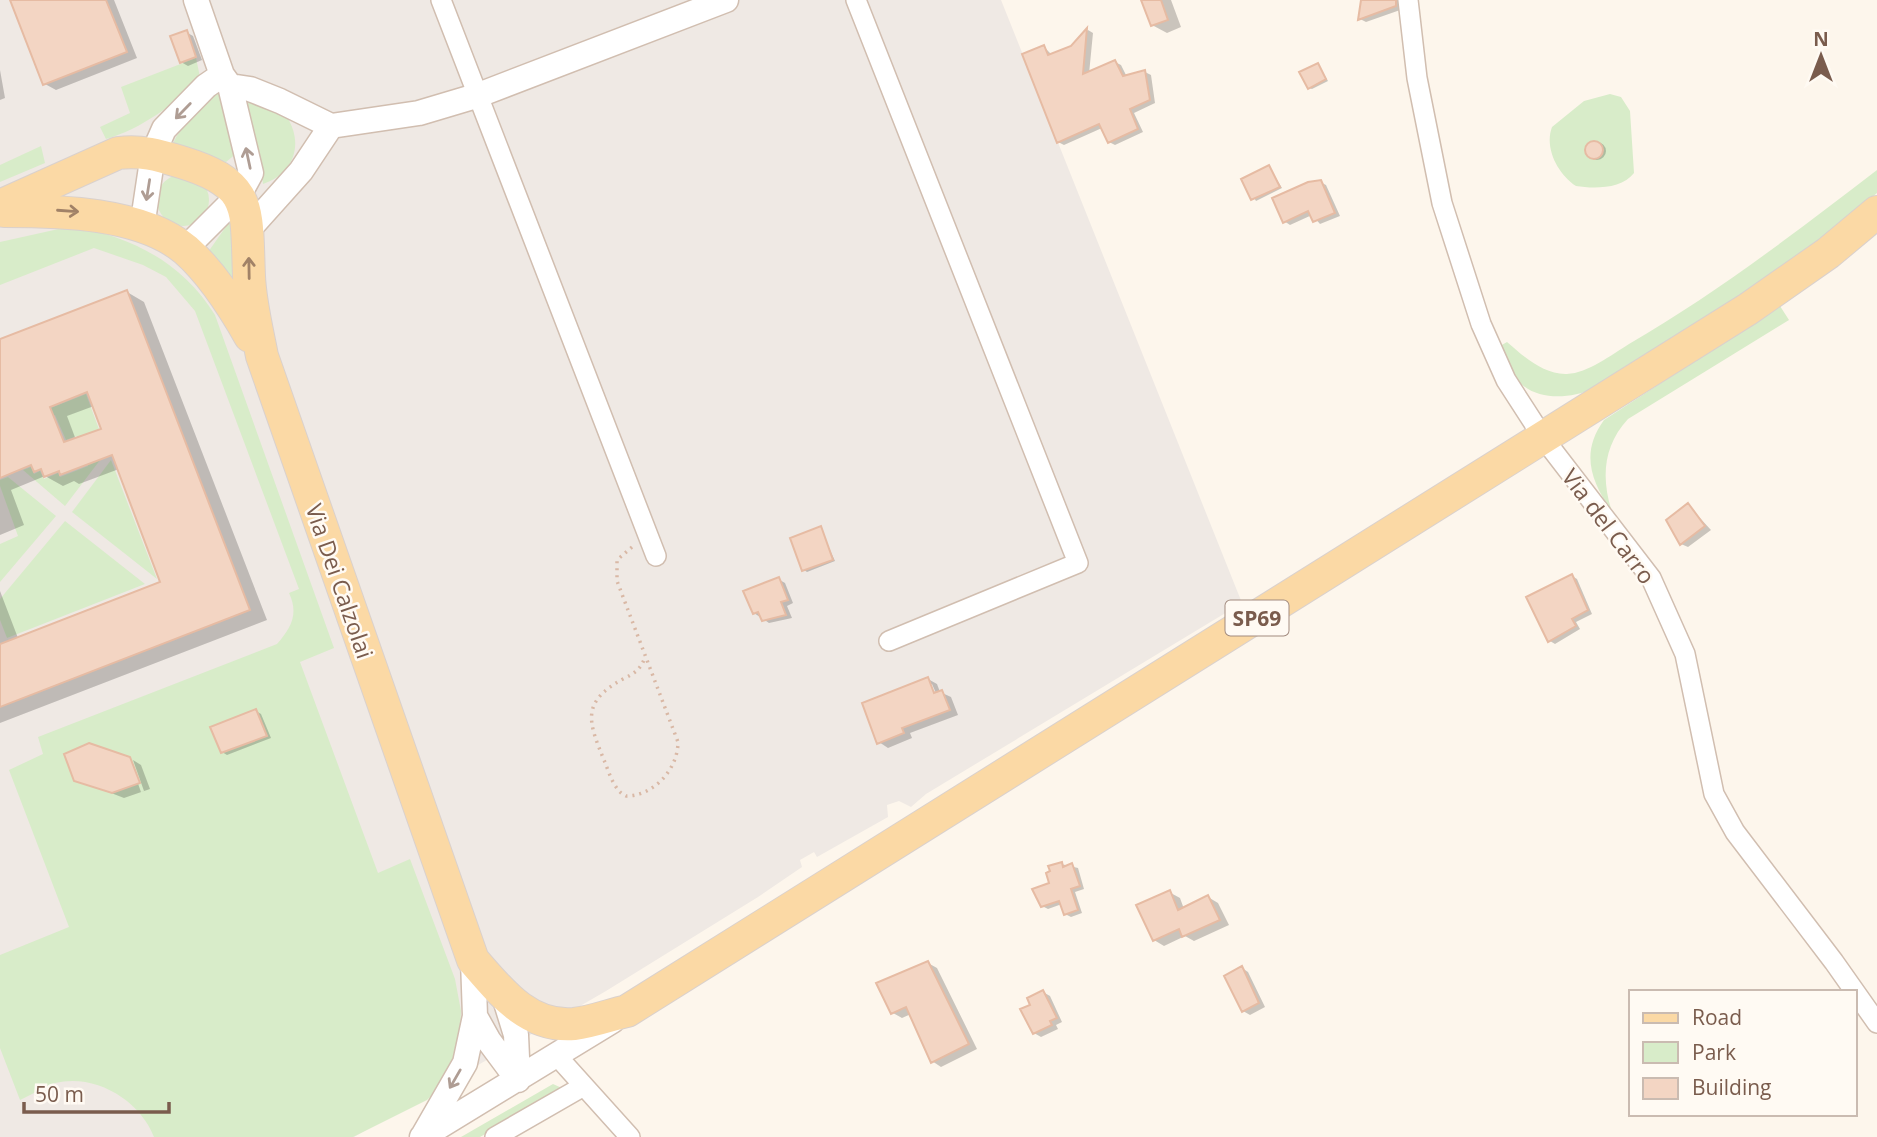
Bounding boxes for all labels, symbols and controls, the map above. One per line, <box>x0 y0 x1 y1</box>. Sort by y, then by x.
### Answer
north arrow <box>1786 21 1856 91</box>
text: N <box>1813 26 1829 52</box>
one-way arrow <box>175 102 192 119</box>
one-way arrow <box>240 147 254 170</box>
one-way arrow <box>141 178 154 201</box>
one-way arrow <box>56 205 79 218</box>
one-way arrow <box>242 257 256 280</box>
street label: Via del Carro <box>1555 462 1663 590</box>
street label: Via Dei Calzolai <box>299 499 381 663</box>
road number: SP69 <box>1226 600 1288 636</box>
legend <box>1629 990 1856 1116</box>
text: Road <box>1692 1003 1742 1031</box>
text: Park <box>1692 1038 1736 1066</box>
one-way arrow <box>448 1069 462 1089</box>
scale bar <box>24 1070 170 1114</box>
text: Building <box>1692 1073 1771 1101</box>
text: 50 m <box>35 1080 84 1108</box>

